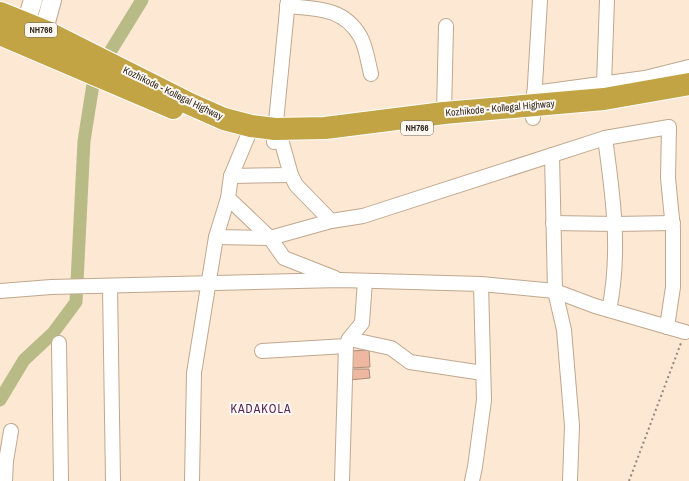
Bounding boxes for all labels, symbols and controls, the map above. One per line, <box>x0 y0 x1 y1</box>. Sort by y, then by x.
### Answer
road number: NH766 <box>25 23 57 37</box>
street label: Kozhikode - Kollegal Highway <box>121 63 226 123</box>
street label: Kozhikode - Kollegal Highway <box>445 97 556 119</box>
road number: NH766 <box>401 121 433 135</box>
district label: KADAKOLA <box>230 401 292 417</box>

